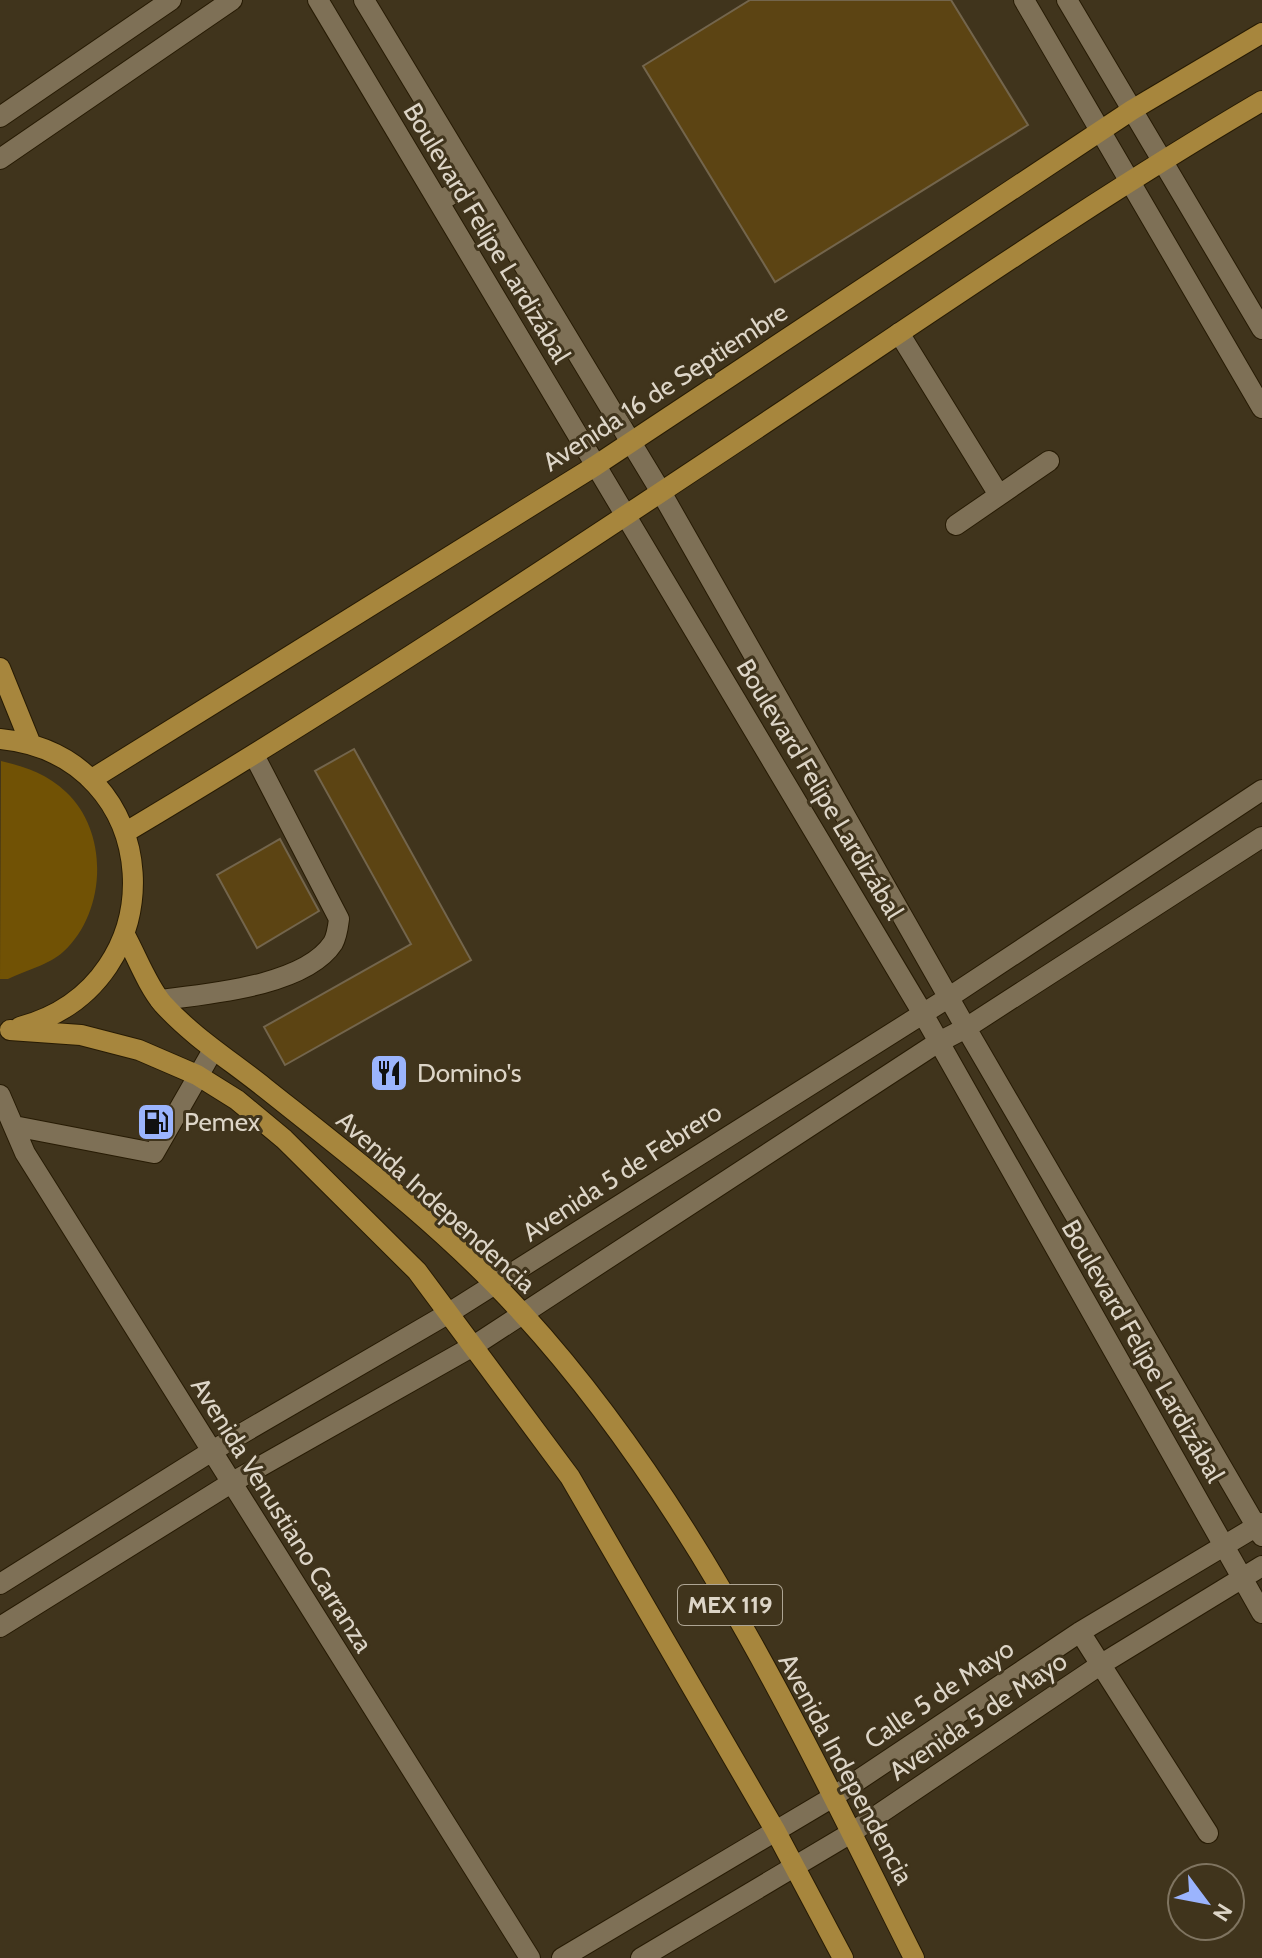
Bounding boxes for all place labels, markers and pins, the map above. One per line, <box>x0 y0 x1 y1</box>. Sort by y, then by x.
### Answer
restaurant icon: Domino's <box>368 1052 410 1094</box>
place label: Domino's <box>417 1057 522 1089</box>
fuel station icon: Pemex <box>135 1101 177 1143</box>
place label: Pemex <box>184 1106 261 1138</box>

